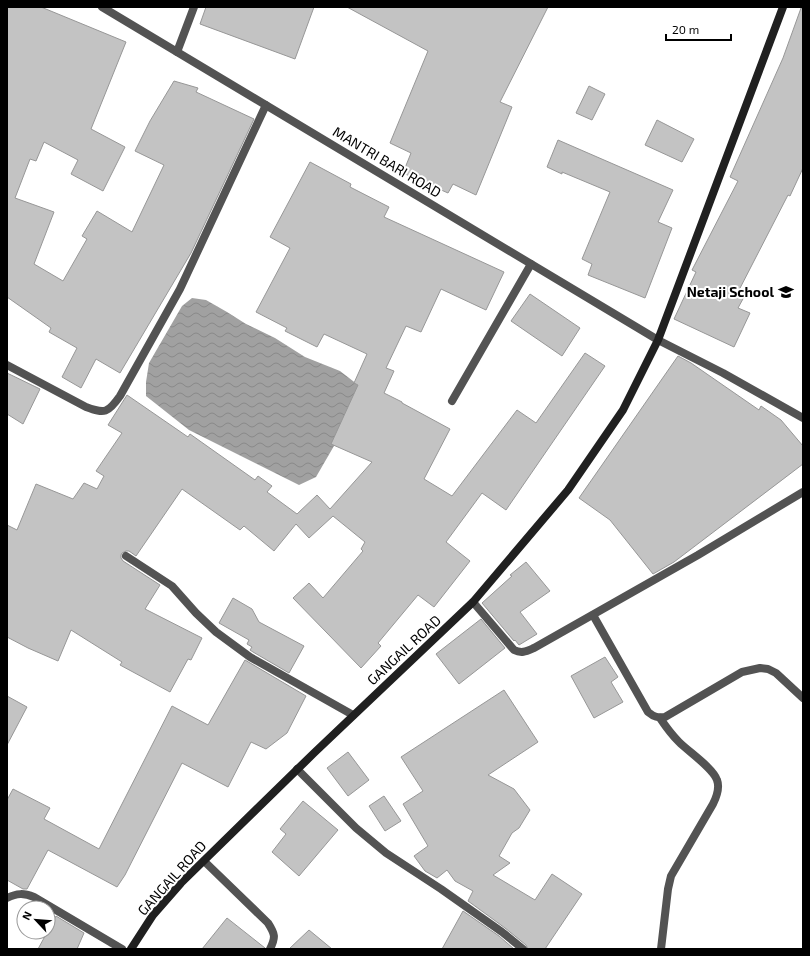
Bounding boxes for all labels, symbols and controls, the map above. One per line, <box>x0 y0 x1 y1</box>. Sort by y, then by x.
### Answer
scale bar <box>666 16 731 42</box>
text: 20 m <box>672 22 699 36</box>
street label: MANTRI BARI ROAD <box>330 123 444 201</box>
place label: Netaji School <box>687 283 774 300</box>
school or university icon: Netaji School <box>777 283 795 301</box>
street label: GANGAIL ROAD <box>363 611 444 688</box>
street label: GANGAIL ROAD <box>134 837 210 918</box>
north arrow <box>16 900 56 940</box>
text: N <box>19 909 34 922</box>

